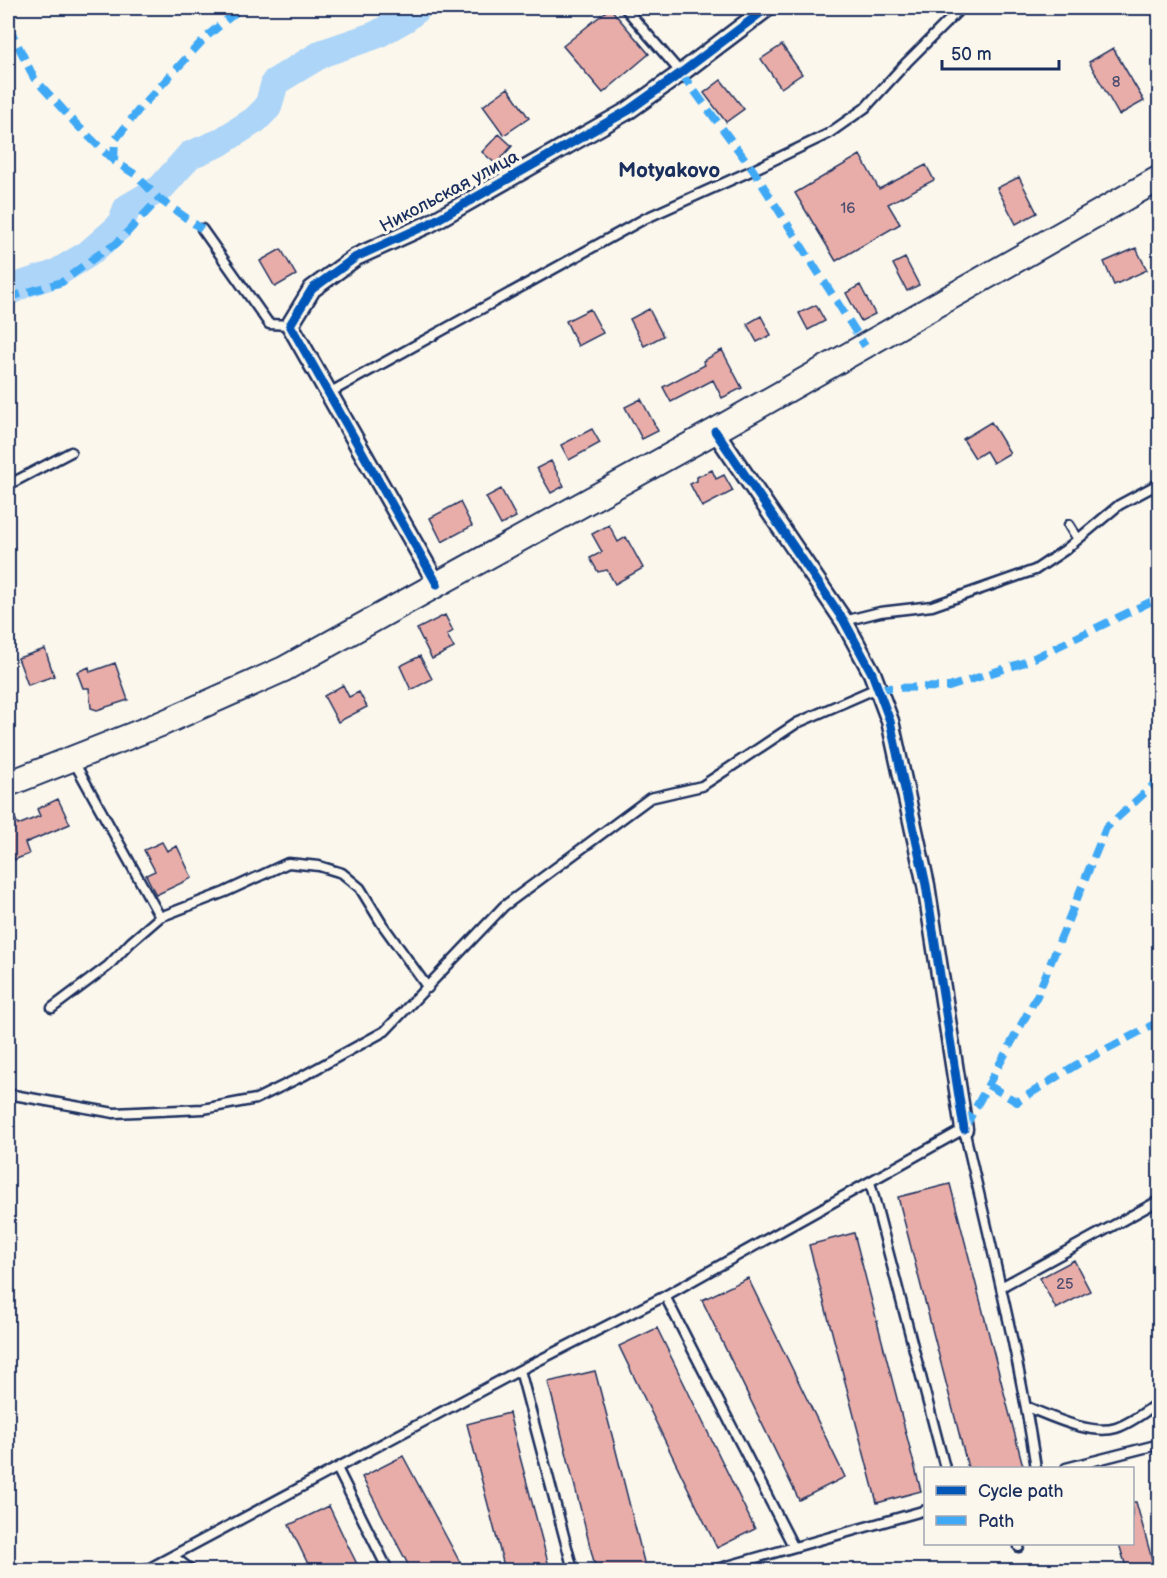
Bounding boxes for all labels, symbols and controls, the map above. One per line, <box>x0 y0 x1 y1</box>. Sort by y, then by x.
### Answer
scale bar <box>942 33 1059 71</box>
text: 50 m <box>951 44 992 65</box>
house number: 8 <box>1112 73 1121 92</box>
street label: Никольская улица <box>376 146 523 237</box>
district label: Motyakovo <box>618 158 720 183</box>
house number: 16 <box>841 199 855 218</box>
house number: 25 <box>1056 1275 1074 1294</box>
legend <box>924 1467 1134 1545</box>
text: Cycle path <box>978 1481 1064 1502</box>
text: Path <box>978 1511 1014 1532</box>

